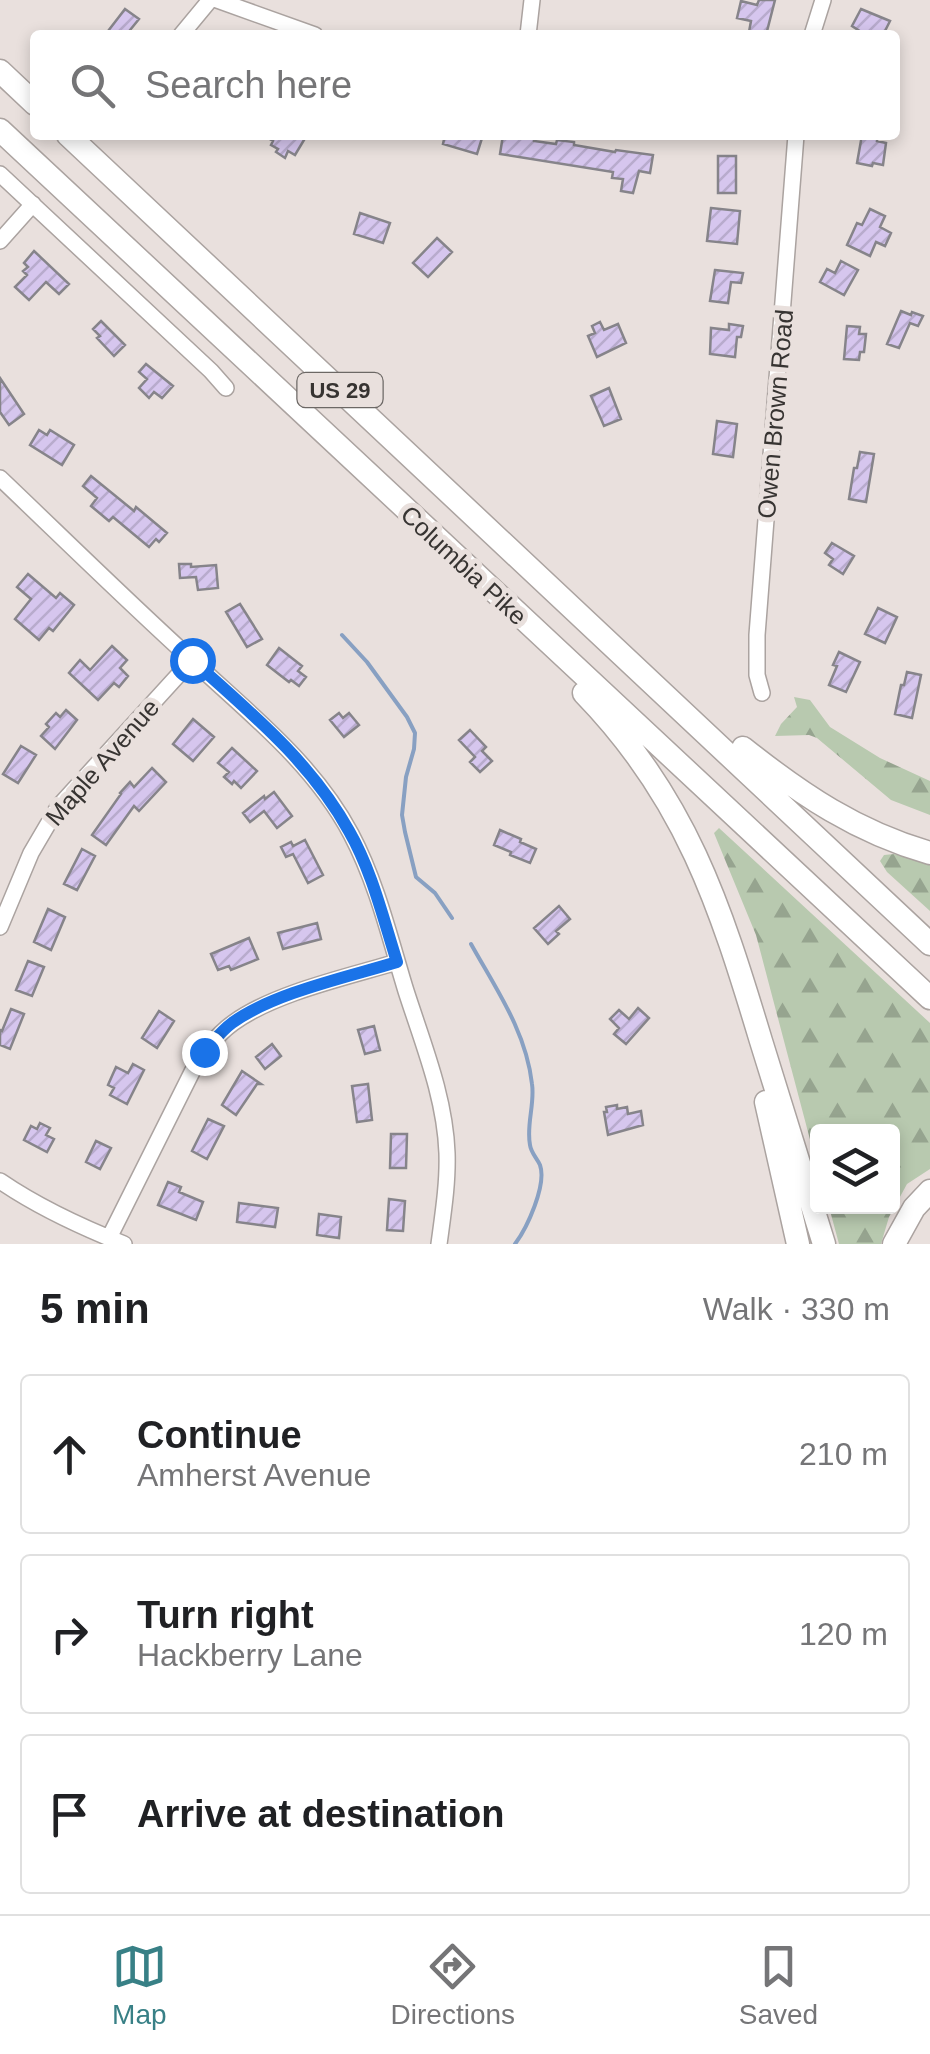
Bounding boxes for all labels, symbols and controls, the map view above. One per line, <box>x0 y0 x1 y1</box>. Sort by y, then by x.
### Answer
search box <box>30 30 900 140</box>
icon: search <box>65 58 120 113</box>
text: Search here <box>145 64 352 106</box>
street label: Owen Brown Road <box>752 308 798 520</box>
road number: US 29 <box>298 373 382 407</box>
street label: Columbia Pike <box>396 500 532 630</box>
route start <box>170 638 216 684</box>
street label: Maple Avenue <box>40 693 164 831</box>
route end <box>182 1030 228 1076</box>
map controls <box>810 1124 900 1214</box>
button: layers <box>810 1124 900 1214</box>
text: 5 min <box>40 1285 150 1332</box>
text: Walk · 330 m <box>703 1291 890 1327</box>
text: Continue <box>137 1414 302 1456</box>
icon: ahead <box>42 1427 97 1482</box>
text: 210 m <box>799 1436 888 1472</box>
text: Amherst Avenue <box>137 1457 371 1493</box>
text: Turn right <box>137 1594 314 1636</box>
icon: right <box>42 1607 97 1662</box>
text: 120 m <box>799 1616 888 1652</box>
text: Hackberry Lane <box>137 1637 363 1673</box>
icon: arrive <box>42 1787 97 1842</box>
text: Arrive at destination <box>137 1793 504 1835</box>
tab: Map <box>112 1939 167 2031</box>
tab: Directions <box>391 1939 515 2031</box>
tab: Saved <box>739 1939 818 2031</box>

